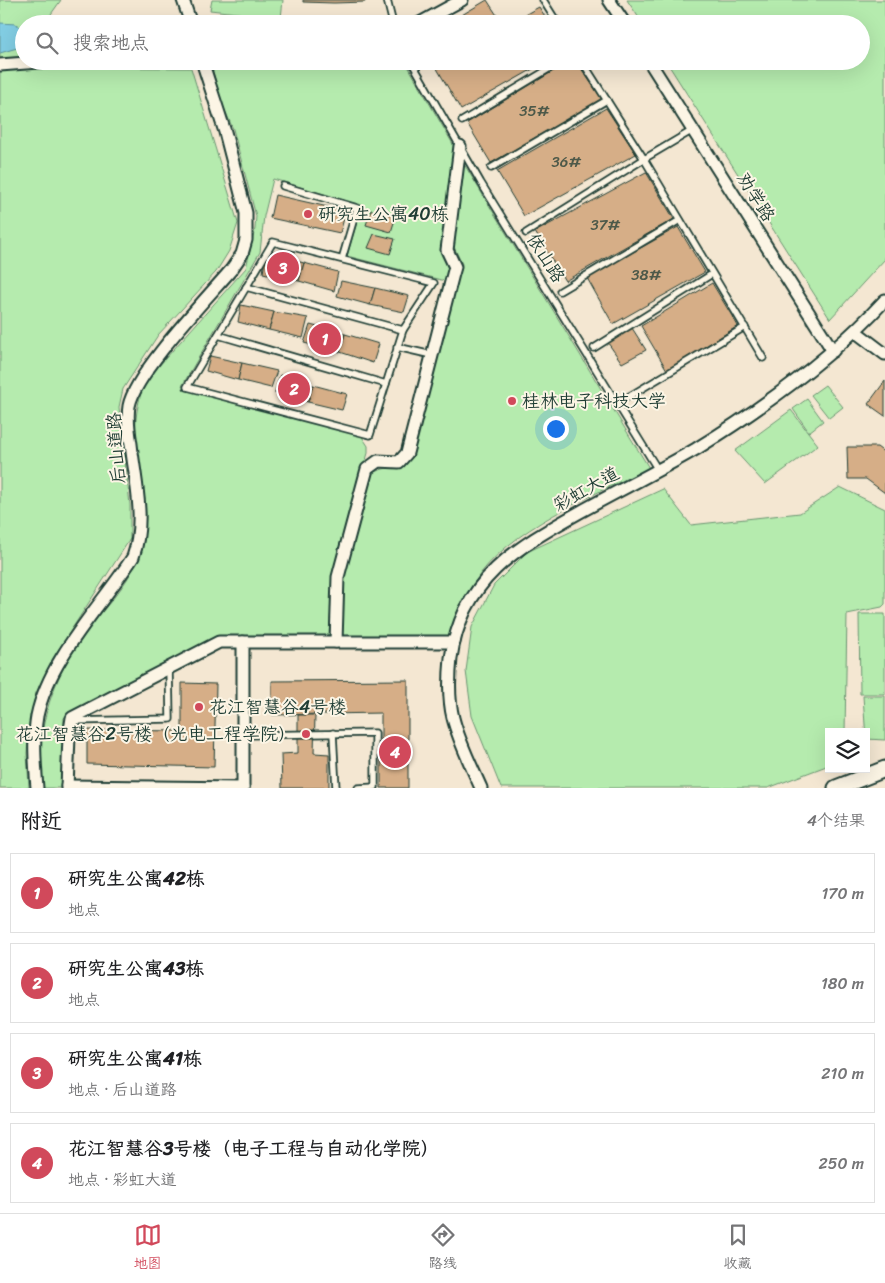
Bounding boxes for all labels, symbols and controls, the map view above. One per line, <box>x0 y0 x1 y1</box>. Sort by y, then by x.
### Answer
search box <box>15 15 870 70</box>
text: 搜索地点 <box>73 26 149 59</box>
icon: search <box>33 29 61 57</box>
house number: 35# <box>519 98 550 124</box>
house number: 36# <box>552 149 581 175</box>
street label: 劝学路 <box>728 166 784 228</box>
place label: 研究生公寓40栋 <box>318 198 449 230</box>
marker: 研究生公寓40栋 <box>302 208 314 220</box>
house number: 37# <box>590 212 620 238</box>
street label: 依山路 <box>518 227 574 289</box>
pin: 3 <box>267 249 299 287</box>
house number: 38# <box>631 262 662 288</box>
pin: 1 <box>309 320 341 358</box>
pin: 2 <box>278 370 310 408</box>
place label: 桂林电子科技大学 <box>522 385 666 417</box>
marker: 桂林电子科技大学 <box>506 395 518 407</box>
street label: 后山道路 <box>98 411 134 485</box>
your location <box>543 416 569 442</box>
street label: 彩虹大道 <box>547 458 625 520</box>
place label: 花江智慧谷4号楼 <box>209 691 346 723</box>
marker: 花江智慧谷4号楼 <box>193 701 205 713</box>
place label: 花江智慧谷2号楼（光电工程学院） <box>16 718 296 750</box>
marker: 花江智慧谷2号楼（光电工程学院） <box>300 728 312 740</box>
map controls <box>825 728 870 773</box>
button: layers <box>825 728 870 773</box>
pin: 4 <box>379 733 411 771</box>
text: 附近 <box>20 802 62 840</box>
text: 4个结果 <box>807 806 865 835</box>
text: 研究生公寓42栋 <box>68 862 205 895</box>
text: 1 <box>34 879 40 908</box>
text: 170 m <box>821 879 864 908</box>
text: 地点 <box>68 895 100 924</box>
text: 研究生公寓43栋 <box>68 952 204 985</box>
text: 2 <box>32 969 42 998</box>
text: 180 m <box>821 969 864 998</box>
text: 地点 <box>68 985 100 1014</box>
text: 研究生公寓41栋 <box>68 1042 202 1075</box>
text: 3 <box>33 1059 41 1088</box>
text: 210 m <box>821 1059 864 1088</box>
text: 地点 · 后山道路 <box>68 1075 177 1104</box>
text: 花江智慧谷3号楼（电子工程与自动化学院） <box>68 1132 439 1165</box>
text: 4 <box>32 1149 42 1178</box>
text: 250 m <box>818 1149 864 1178</box>
text: 地点 · 彩虹大道 <box>68 1165 177 1194</box>
tab: 地图 <box>134 1221 162 1276</box>
tab: 路线 <box>429 1221 457 1276</box>
tab: 收藏 <box>724 1221 752 1276</box>

